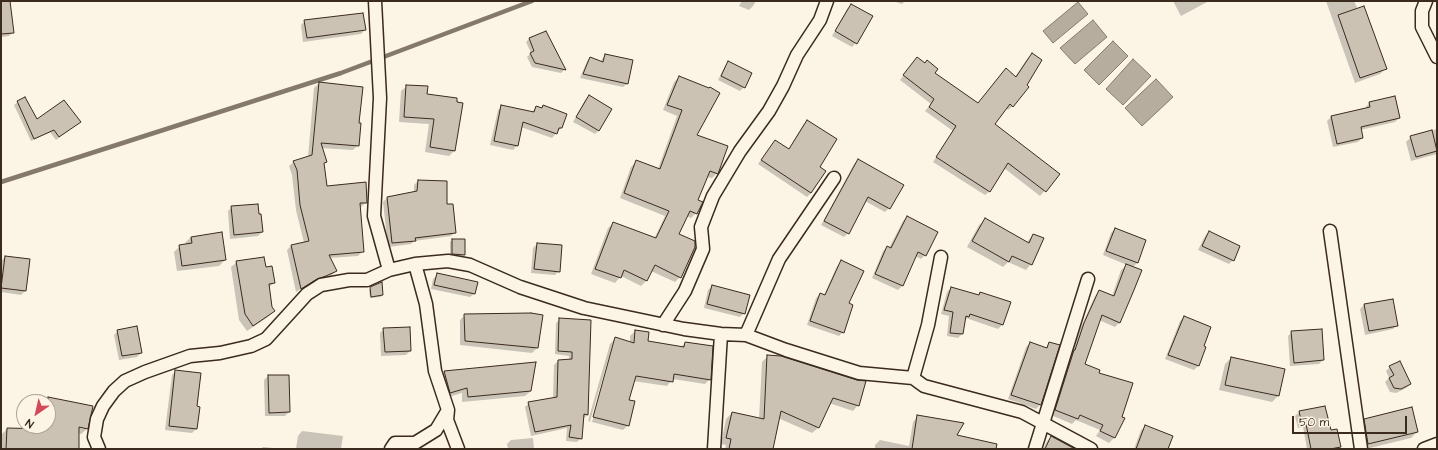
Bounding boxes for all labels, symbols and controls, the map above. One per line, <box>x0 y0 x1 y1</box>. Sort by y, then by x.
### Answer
north arrow <box>16 394 56 434</box>
scale bar <box>1294 408 1409 434</box>
text: 50 m <box>1299 414 1329 431</box>
text: N <box>23 415 37 432</box>

